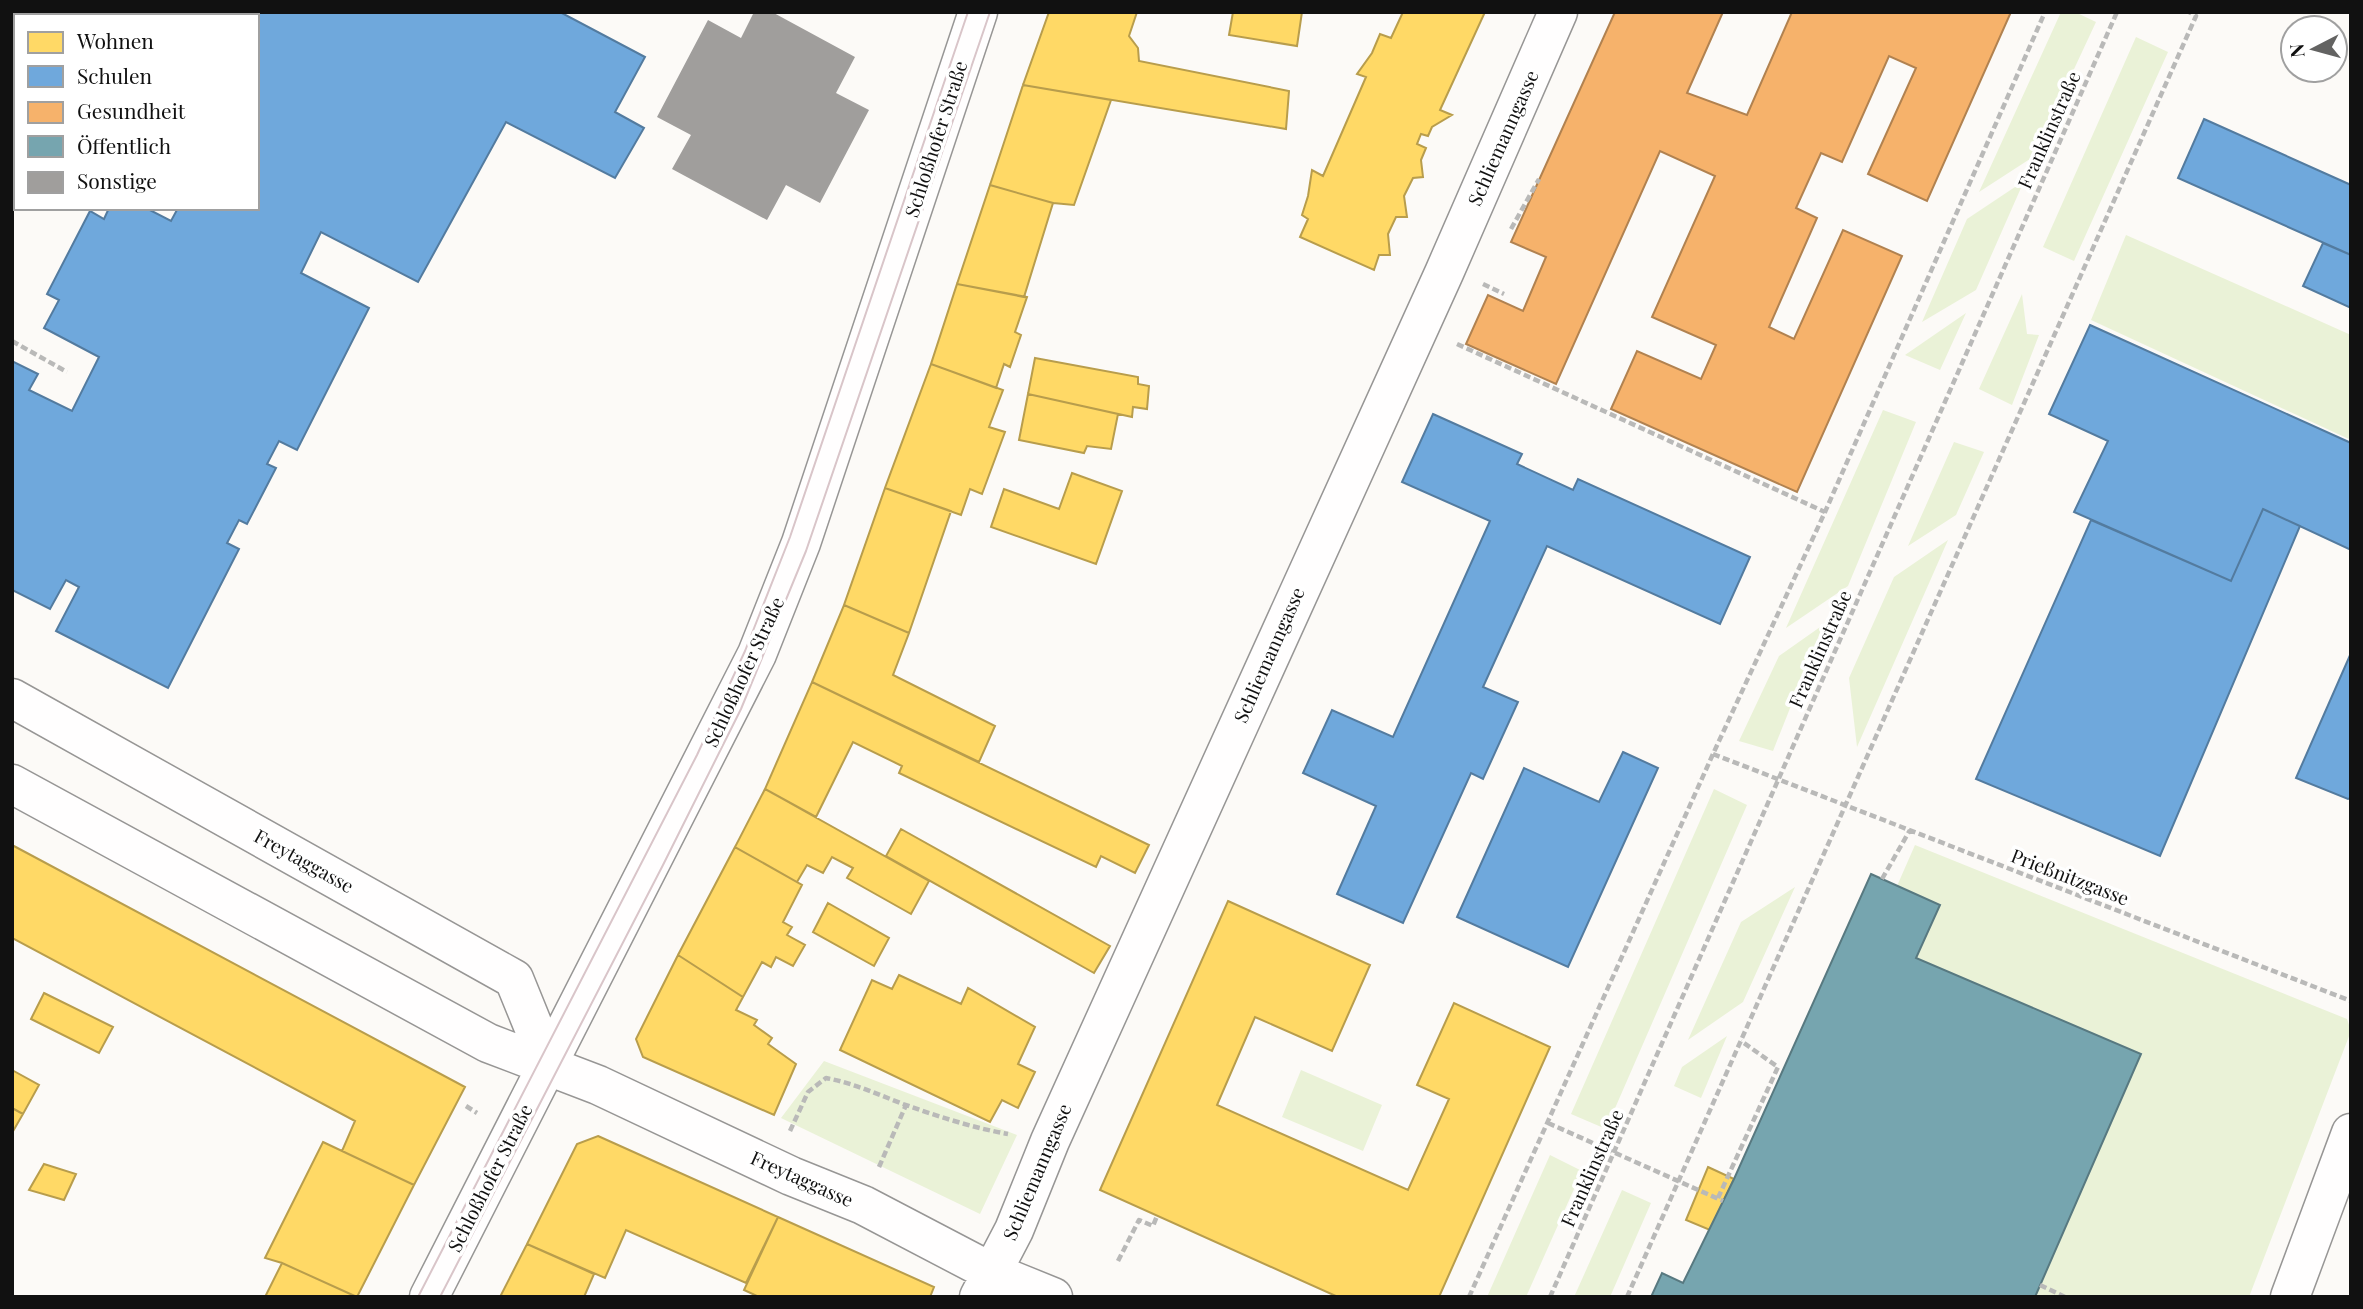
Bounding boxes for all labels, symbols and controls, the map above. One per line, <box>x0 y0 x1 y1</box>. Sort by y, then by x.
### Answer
legend <box>14 14 259 210</box>
north arrow <box>2279 14 2349 84</box>
text: Wohnen <box>76 26 154 54</box>
text: N <box>2282 42 2310 59</box>
street label: Schloßhofer Straße <box>897 57 973 220</box>
text: Schulen <box>77 61 153 89</box>
street label: Schliemanngasse <box>1461 66 1544 210</box>
street label: Franklinstraße <box>2011 67 2086 193</box>
text: Gesundheit <box>77 96 186 124</box>
text: Öffentlich <box>77 131 172 159</box>
text: Sonstige <box>77 166 157 194</box>
street label: Schliemanngasse <box>1227 583 1310 727</box>
street label: Franklinstraße <box>1782 586 1857 712</box>
street label: Schloßhofer Straße <box>697 592 789 751</box>
street label: Freytaggasse <box>250 822 359 898</box>
street label: Prießnitzgasse <box>2008 842 2133 911</box>
street label: Schloßhofer Straße <box>441 1099 538 1256</box>
street label: Schliemanngasse <box>996 1099 1077 1244</box>
street label: Franklinstraße <box>1554 1105 1629 1231</box>
street label: Freytaggasse <box>747 1144 858 1212</box>

